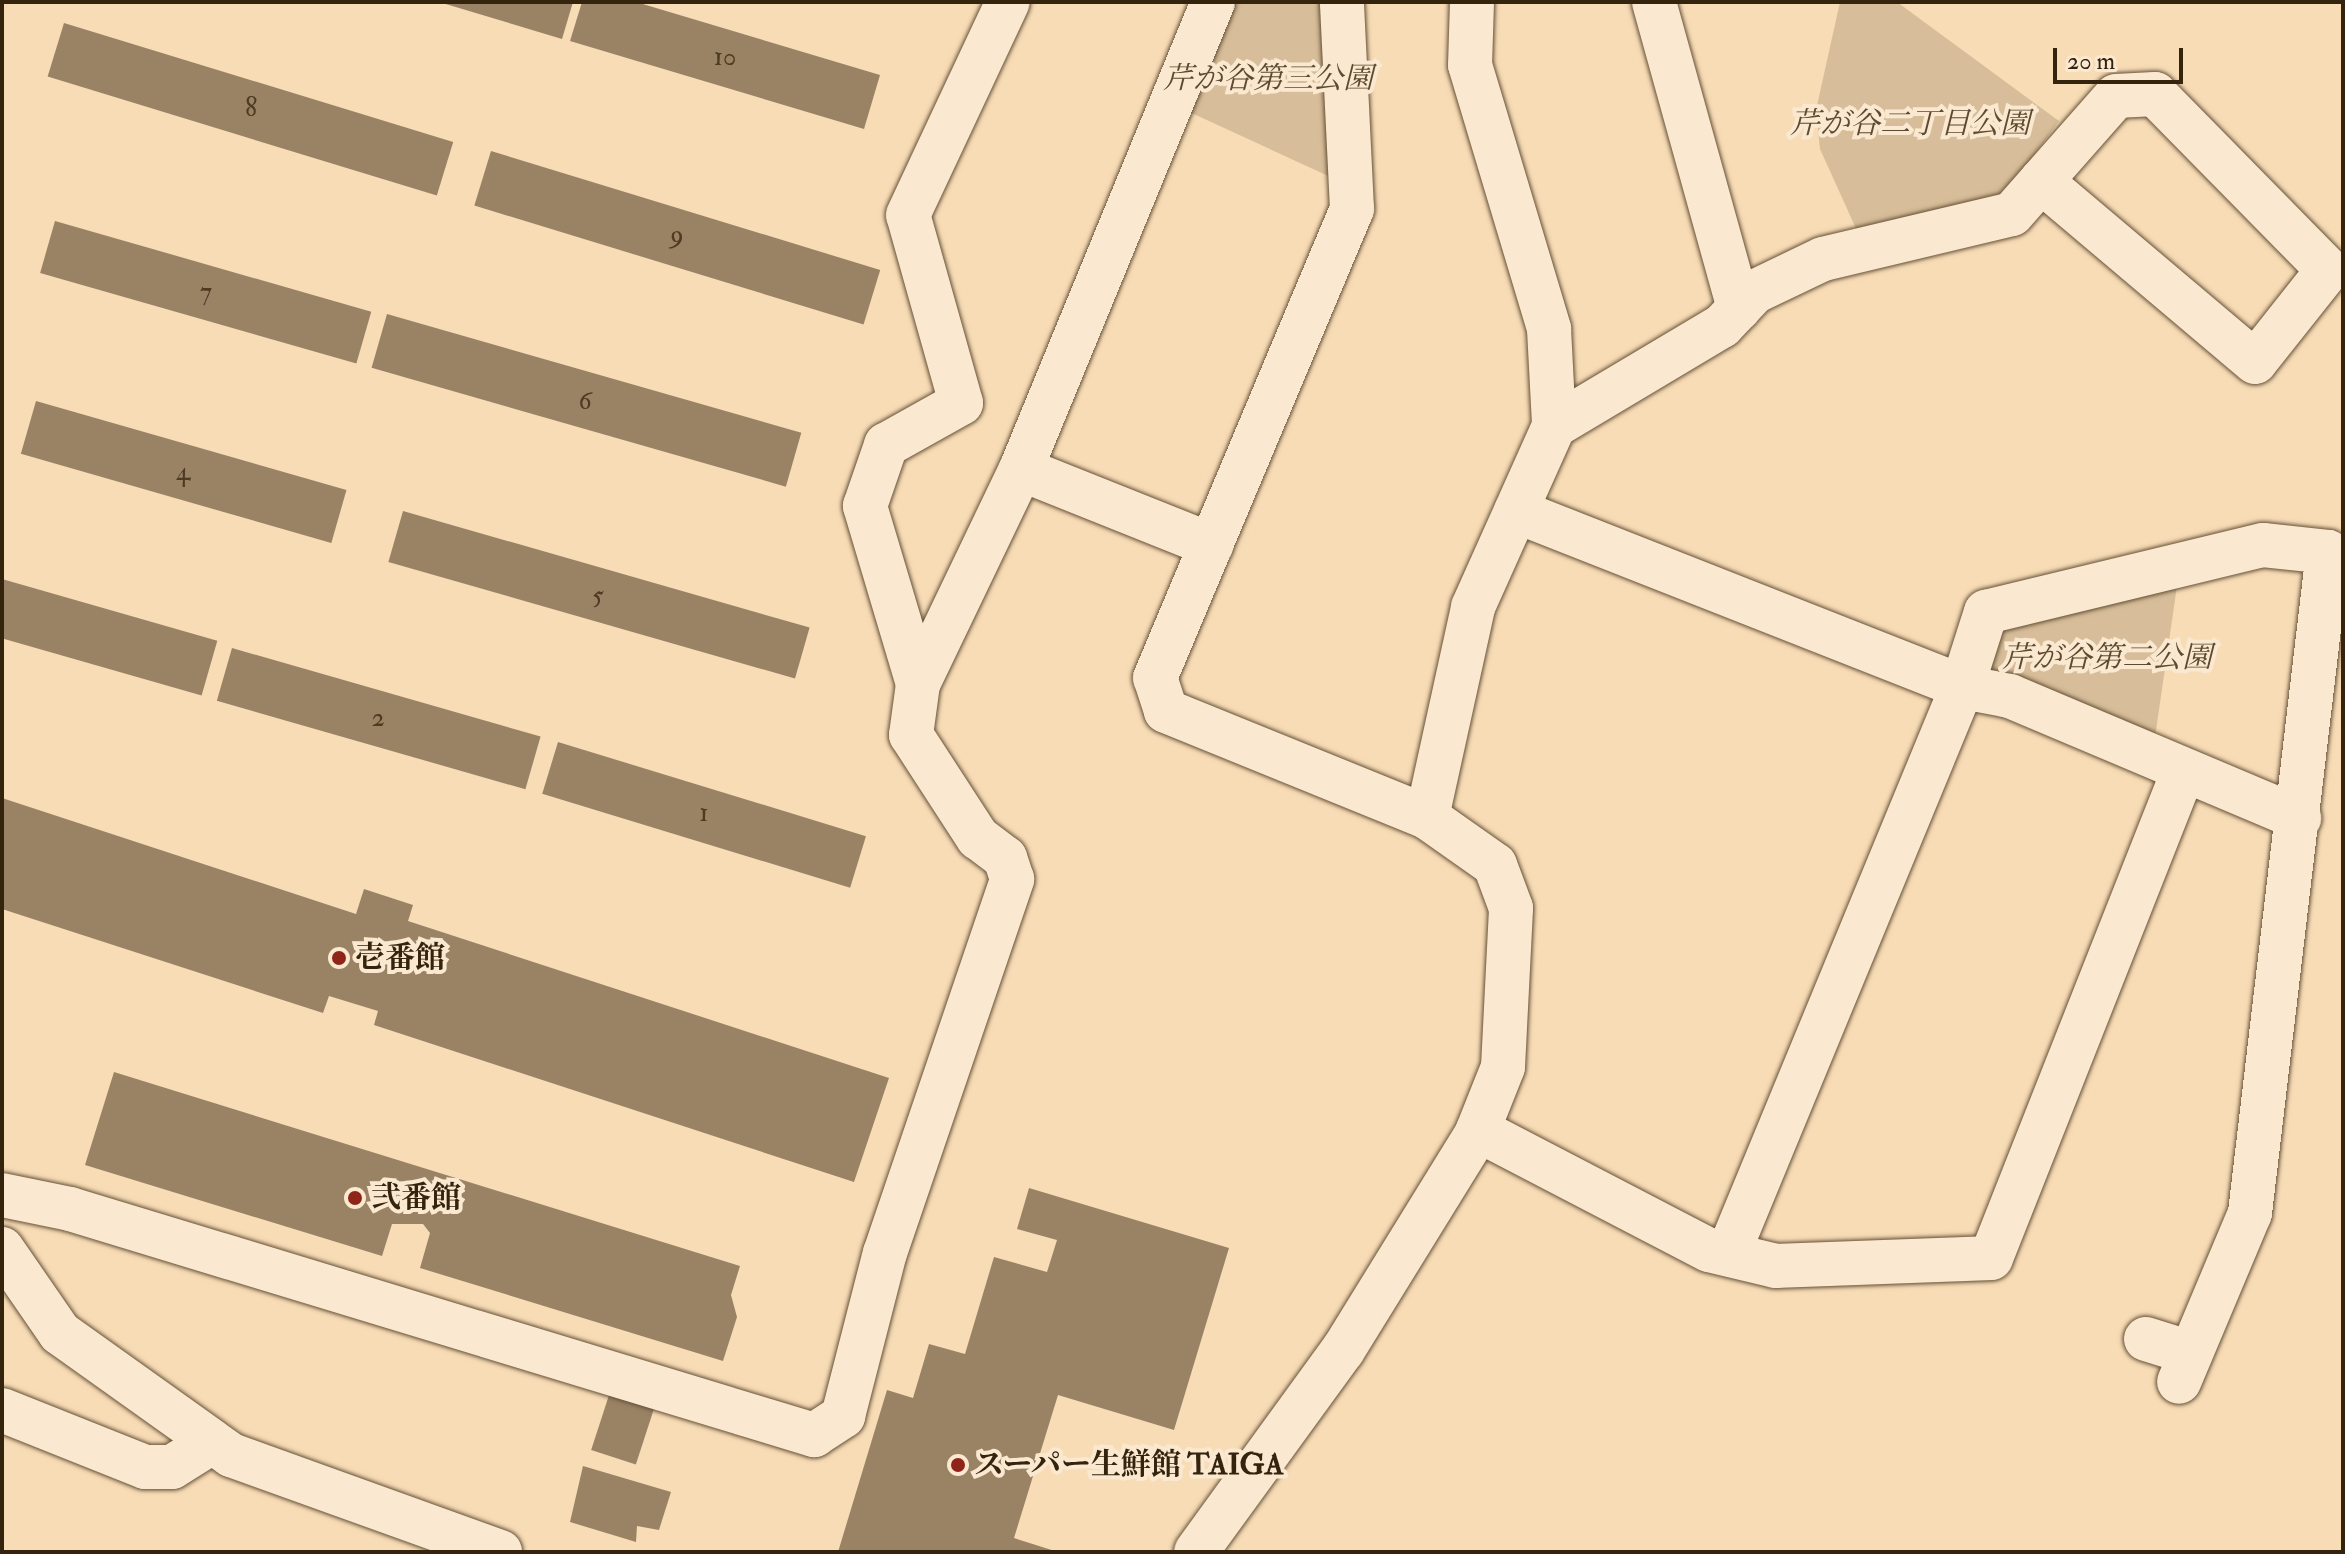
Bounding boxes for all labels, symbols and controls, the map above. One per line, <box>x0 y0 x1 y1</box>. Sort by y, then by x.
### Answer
scale bar <box>2057 32 2187 82</box>
house number: 10 <box>714 42 736 74</box>
text: 20 m <box>2067 46 2115 77</box>
park label: 芹が谷第三公園 <box>1163 61 1373 97</box>
house number: 8 <box>245 93 257 125</box>
park label: 芹が谷二丁目公園 <box>1790 106 2030 142</box>
house number: 9 <box>670 220 684 252</box>
house number: 7 <box>200 277 212 309</box>
house number: 6 <box>578 386 592 418</box>
house number: 4 <box>176 457 190 489</box>
house number: 5 <box>592 581 604 613</box>
park label: 芹が谷第二公園 <box>2002 640 2212 676</box>
house number: 2 <box>371 703 385 735</box>
house number: 1 <box>699 798 709 830</box>
place label: 壱番館 <box>355 940 445 976</box>
marker: 壱番館 <box>330 949 348 967</box>
place label: 弐番館 <box>371 1180 461 1216</box>
marker: 弐番館 <box>346 1189 364 1207</box>
place label: スーパー生鮮館 TAIGA <box>974 1447 1285 1483</box>
marker: スーパー生鮮館 TAIGA <box>949 1456 967 1474</box>

